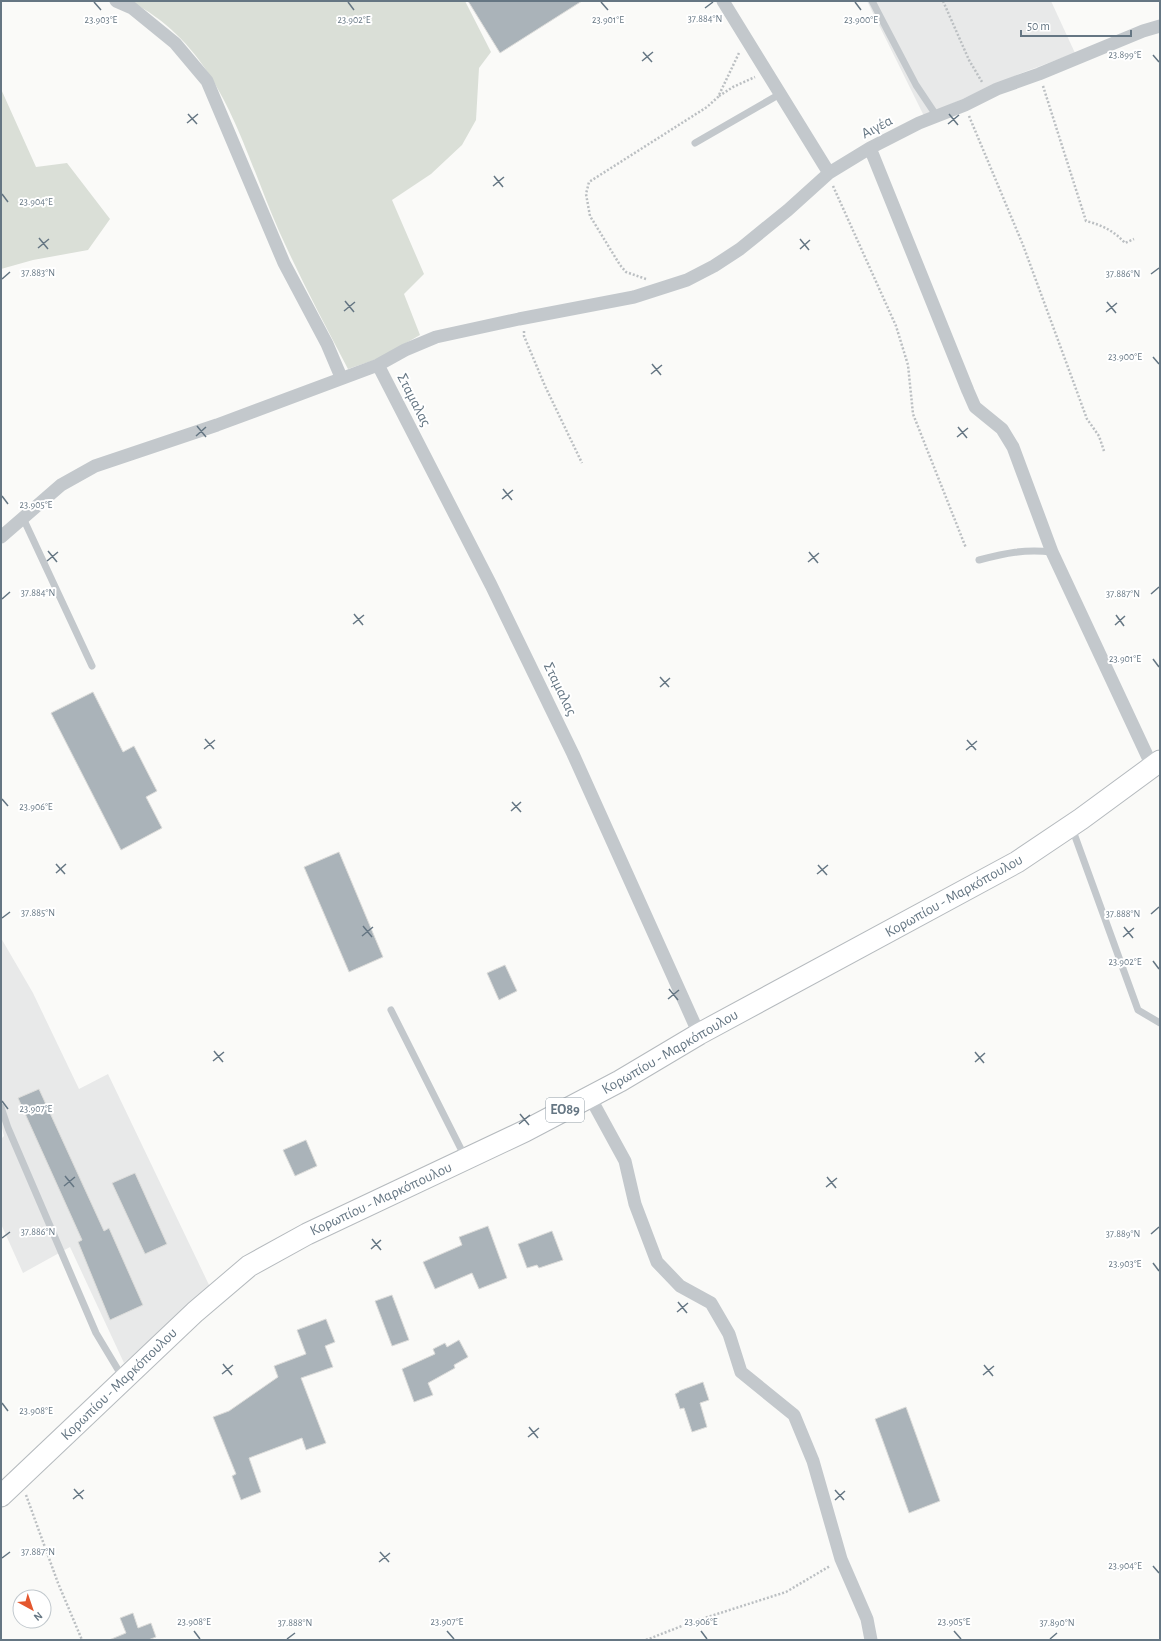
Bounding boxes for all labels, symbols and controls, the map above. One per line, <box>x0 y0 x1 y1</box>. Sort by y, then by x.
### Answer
scale bar <box>1021 12 1131 38</box>
text: 37.884°N <box>688 14 722 24</box>
text: 23.903°E <box>85 15 118 25</box>
text: 23.902°E <box>337 15 371 25</box>
text: 23.901°E <box>592 15 624 25</box>
text: 23.900°E <box>844 15 878 25</box>
text: 50 m <box>1027 20 1050 32</box>
text: 23.899°E <box>1109 50 1142 60</box>
street label: Αιγέα <box>859 113 895 141</box>
text: 23.904°E <box>19 197 53 207</box>
text: 37.883°N <box>21 268 55 278</box>
text: 37.886°N <box>1106 269 1140 279</box>
text: 23.900°E <box>1108 352 1142 362</box>
street label: Σταμαλας <box>394 371 434 429</box>
text: 23.905°E <box>20 500 53 510</box>
text: 37.884°N <box>21 588 55 598</box>
text: 37.887°N <box>1106 589 1140 599</box>
text: 23.901°E <box>1109 654 1141 664</box>
street label: Σταμαλας <box>541 660 579 718</box>
text: 23.906°E <box>19 802 53 812</box>
street label: Κορωπίου - Μαρκόπουλου <box>883 852 1025 940</box>
text: 37.885°N <box>21 908 55 918</box>
text: 37.888°N <box>1106 909 1140 919</box>
text: 23.902°E <box>1108 957 1142 967</box>
street label: Κορωπίου - Μαρκόπουλου <box>599 1007 741 1097</box>
road number: ΕΟ89 <box>546 1098 584 1122</box>
text: 23.907°E <box>20 1104 53 1114</box>
street label: Κορωπίου - Μαρκόπουλου <box>308 1160 454 1238</box>
text: 37.886°N <box>21 1227 55 1237</box>
text: 37.889°N <box>1106 1229 1140 1239</box>
text: 23.903°E <box>1109 1259 1142 1269</box>
street label: Κορωπίου - Μαρκόπουλου <box>58 1325 180 1443</box>
text: 23.908°E <box>19 1406 53 1416</box>
text: 37.887°N <box>21 1547 55 1557</box>
text: 23.904°E <box>1108 1561 1142 1571</box>
north arrow <box>12 1589 52 1629</box>
text: N <box>32 1610 45 1623</box>
text: 23.908°E <box>177 1617 211 1627</box>
text: 23.907°E <box>431 1617 464 1627</box>
text: 23.906°E <box>684 1617 718 1627</box>
text: 23.905°E <box>938 1617 971 1627</box>
text: 37.888°N <box>278 1618 312 1628</box>
text: 37.890°N <box>1039 1618 1075 1628</box>

